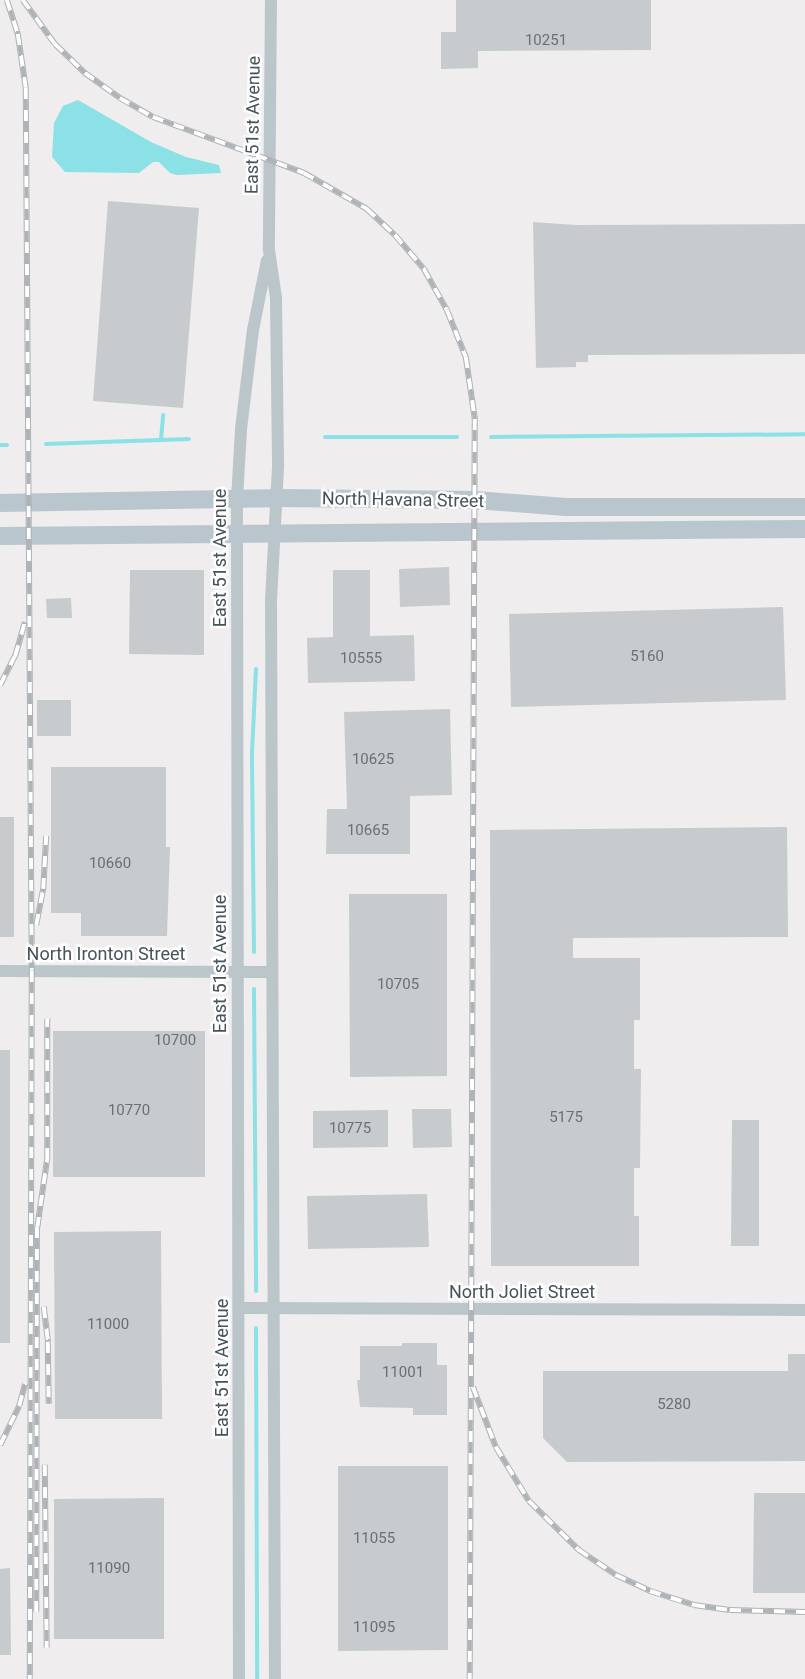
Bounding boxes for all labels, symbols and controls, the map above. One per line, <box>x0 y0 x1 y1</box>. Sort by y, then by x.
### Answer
house number: 10251 <box>525 32 567 50</box>
street label: East 51st Avenue <box>241 56 265 194</box>
street label: North Havana Street <box>322 488 484 512</box>
street label: East 51st Avenue <box>209 489 231 627</box>
house number: 5160 <box>630 648 664 666</box>
house number: 10555 <box>340 650 382 668</box>
house number: 10625 <box>352 751 394 769</box>
house number: 10665 <box>347 822 389 840</box>
house number: 10660 <box>89 855 131 873</box>
street label: East 51st Avenue <box>209 895 231 1033</box>
street label: North Ironton Street <box>27 943 185 965</box>
house number: 10705 <box>377 976 419 994</box>
house number: 10700 <box>154 1032 196 1050</box>
house number: 10770 <box>108 1102 150 1120</box>
house number: 5175 <box>549 1109 583 1127</box>
house number: 10775 <box>329 1120 371 1138</box>
street label: North Joliet Street <box>449 1281 595 1303</box>
street label: East 51st Avenue <box>211 1299 233 1437</box>
house number: 11000 <box>87 1316 129 1334</box>
house number: 11001 <box>382 1364 424 1382</box>
house number: 5280 <box>657 1396 691 1414</box>
house number: 11055 <box>353 1530 395 1548</box>
house number: 11090 <box>88 1560 130 1578</box>
house number: 11095 <box>353 1619 395 1637</box>

